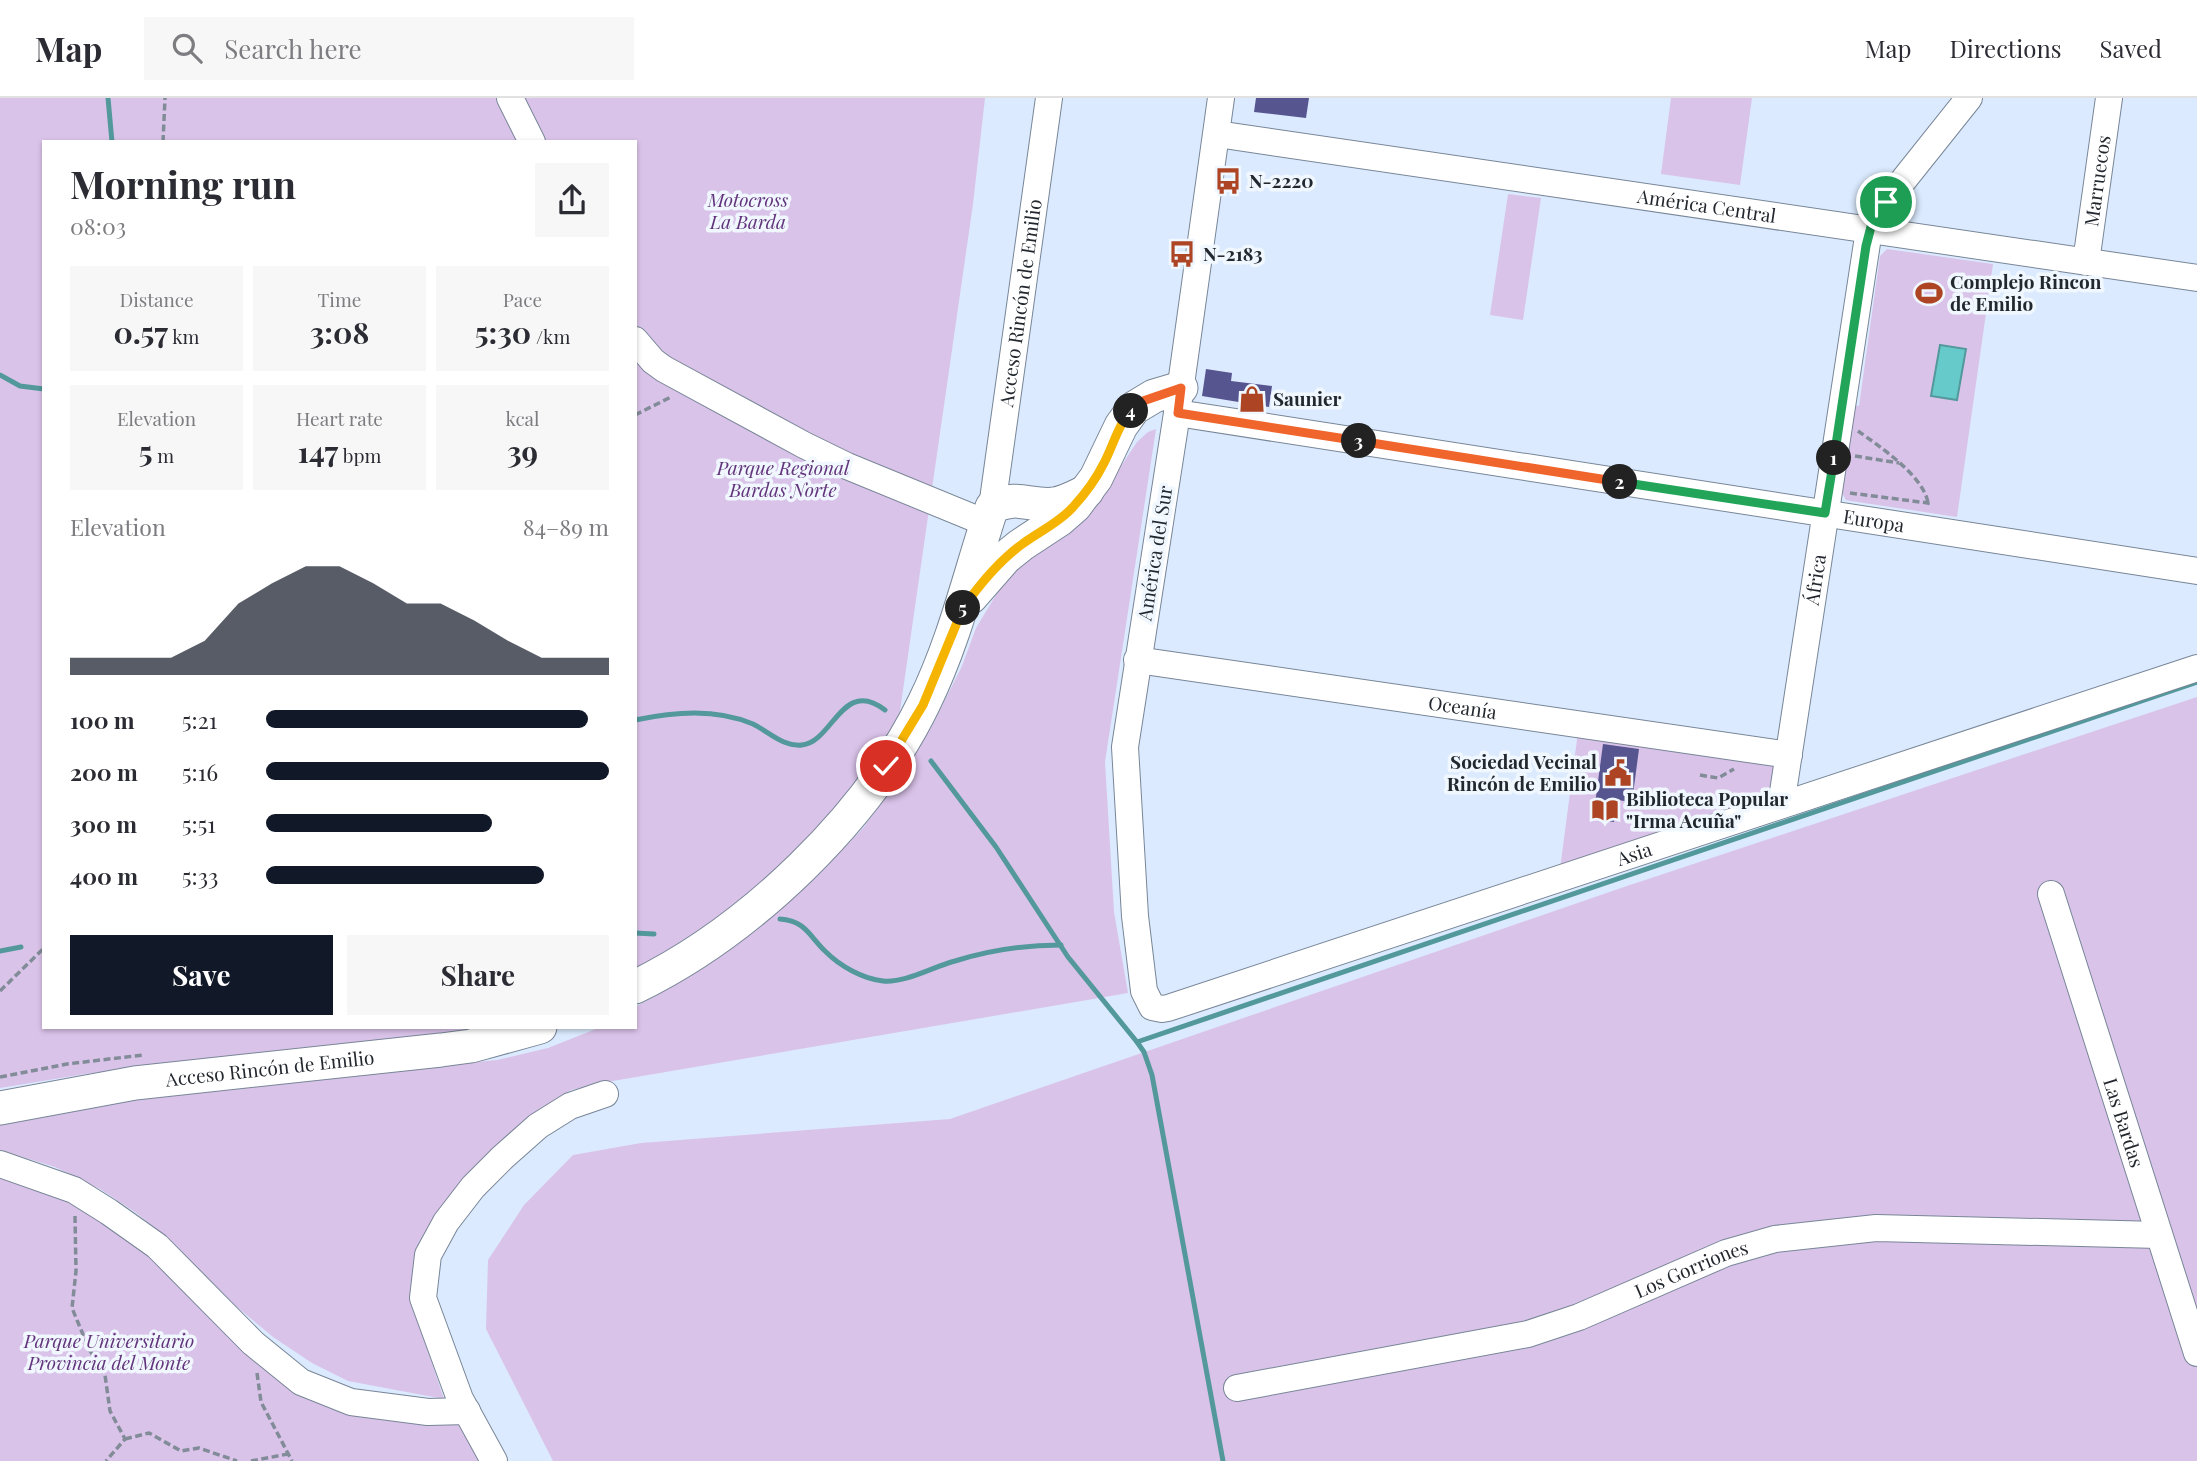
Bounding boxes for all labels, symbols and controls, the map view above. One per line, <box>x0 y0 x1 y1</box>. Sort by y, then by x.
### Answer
search box <box>144 17 634 80</box>
text: Map <box>35 26 102 70</box>
icon: search <box>168 29 206 67</box>
text: Search here <box>224 31 362 66</box>
text: Map <box>1865 32 1911 64</box>
text: Directions <box>1949 32 2062 64</box>
text: Saved <box>2100 32 2162 64</box>
street label: Marruecos <box>2077 133 2116 228</box>
text: Morning run <box>70 158 296 209</box>
button: share <box>535 163 609 237</box>
bus stop icon: N-2220 <box>1213 166 1243 196</box>
place label: N-2220 <box>1249 167 1314 193</box>
pin <box>1856 172 1916 232</box>
street label: América Central <box>1635 182 1779 228</box>
icon: arrive <box>1867 183 1905 221</box>
park label: Motocross La Barda <box>707 186 788 234</box>
street label: Acceso Rincón de Emilio <box>992 197 1047 409</box>
text: 08:03 <box>70 210 126 241</box>
bus stop icon: N-2183 <box>1167 239 1197 269</box>
place label: N-2183 <box>1203 240 1262 266</box>
place label: Complejo Rincon de Emilio <box>1950 268 2102 316</box>
sports icon: Complejo Rincon de Emilio <box>1914 278 1944 308</box>
text: Distance <box>119 286 194 312</box>
text: Time <box>318 286 361 312</box>
text: Pace <box>503 286 542 312</box>
text: 0.57 <box>114 312 168 352</box>
text: 3:08 <box>310 312 369 352</box>
text: 5:30 <box>475 312 531 352</box>
text: km <box>168 323 199 349</box>
text: /km <box>531 323 570 349</box>
shop icon: Saunier <box>1237 384 1267 414</box>
place label: Saunier <box>1273 385 1342 411</box>
pin: 4 <box>1114 394 1148 428</box>
text: 4 <box>1125 397 1136 423</box>
text: Elevation <box>117 405 196 431</box>
text: Heart rate <box>296 405 383 431</box>
text: kcal <box>505 405 540 431</box>
pin: 3 <box>1342 424 1376 458</box>
text: 3 <box>1354 427 1363 453</box>
text: 5 <box>139 431 153 471</box>
text: 147 <box>298 431 338 471</box>
text: 39 <box>507 431 538 471</box>
pin: 1 <box>1816 440 1852 476</box>
text: m <box>153 442 174 468</box>
text: bpm <box>338 442 381 468</box>
text: 1 <box>1830 444 1837 470</box>
park label: Parque Regional Bardas Norte <box>716 454 850 502</box>
pin: 2 <box>1602 464 1638 500</box>
text: 2 <box>1615 468 1624 494</box>
street label: América del Sur <box>1130 483 1178 623</box>
street label: Europa <box>1841 502 1907 538</box>
text: Elevation <box>70 511 166 542</box>
text: 84–89 m <box>523 511 609 542</box>
street label: África <box>1798 552 1831 608</box>
pin: 5 <box>946 590 981 626</box>
text: 5 <box>958 594 967 620</box>
street label: Oceanía <box>1427 689 1499 724</box>
text: 100 m <box>70 704 135 735</box>
text: 5:21 <box>182 704 217 735</box>
pin <box>856 736 916 796</box>
icon: check <box>867 747 905 785</box>
place label: Sociedad Vecinal Rincón de Emilio <box>1447 748 1597 796</box>
text: 200 m <box>70 756 138 787</box>
text: 5:16 <box>182 756 218 787</box>
public building icon: Sociedad Vecinal Rincón de Emilio <box>1603 758 1633 788</box>
place label: Biblioteca Popular "Irma Acuña" <box>1626 785 1788 833</box>
library icon: Biblioteca Popular "Irma Acuña" <box>1590 795 1620 825</box>
text: 300 m <box>70 808 137 839</box>
text: 5:51 <box>182 808 216 839</box>
street label: Asia <box>1612 835 1655 871</box>
text: 400 m <box>70 860 138 891</box>
text: 5:33 <box>182 860 218 891</box>
button: Save <box>70 935 333 1015</box>
button: Share <box>347 935 609 1015</box>
street label: Acceso Rincón de Emilio <box>163 1043 375 1092</box>
street label: Las Bardas <box>2098 1074 2151 1170</box>
street label: Los Gorriones <box>1630 1233 1751 1303</box>
park label: Parque Universitario Provincia del Monte <box>23 1327 194 1375</box>

